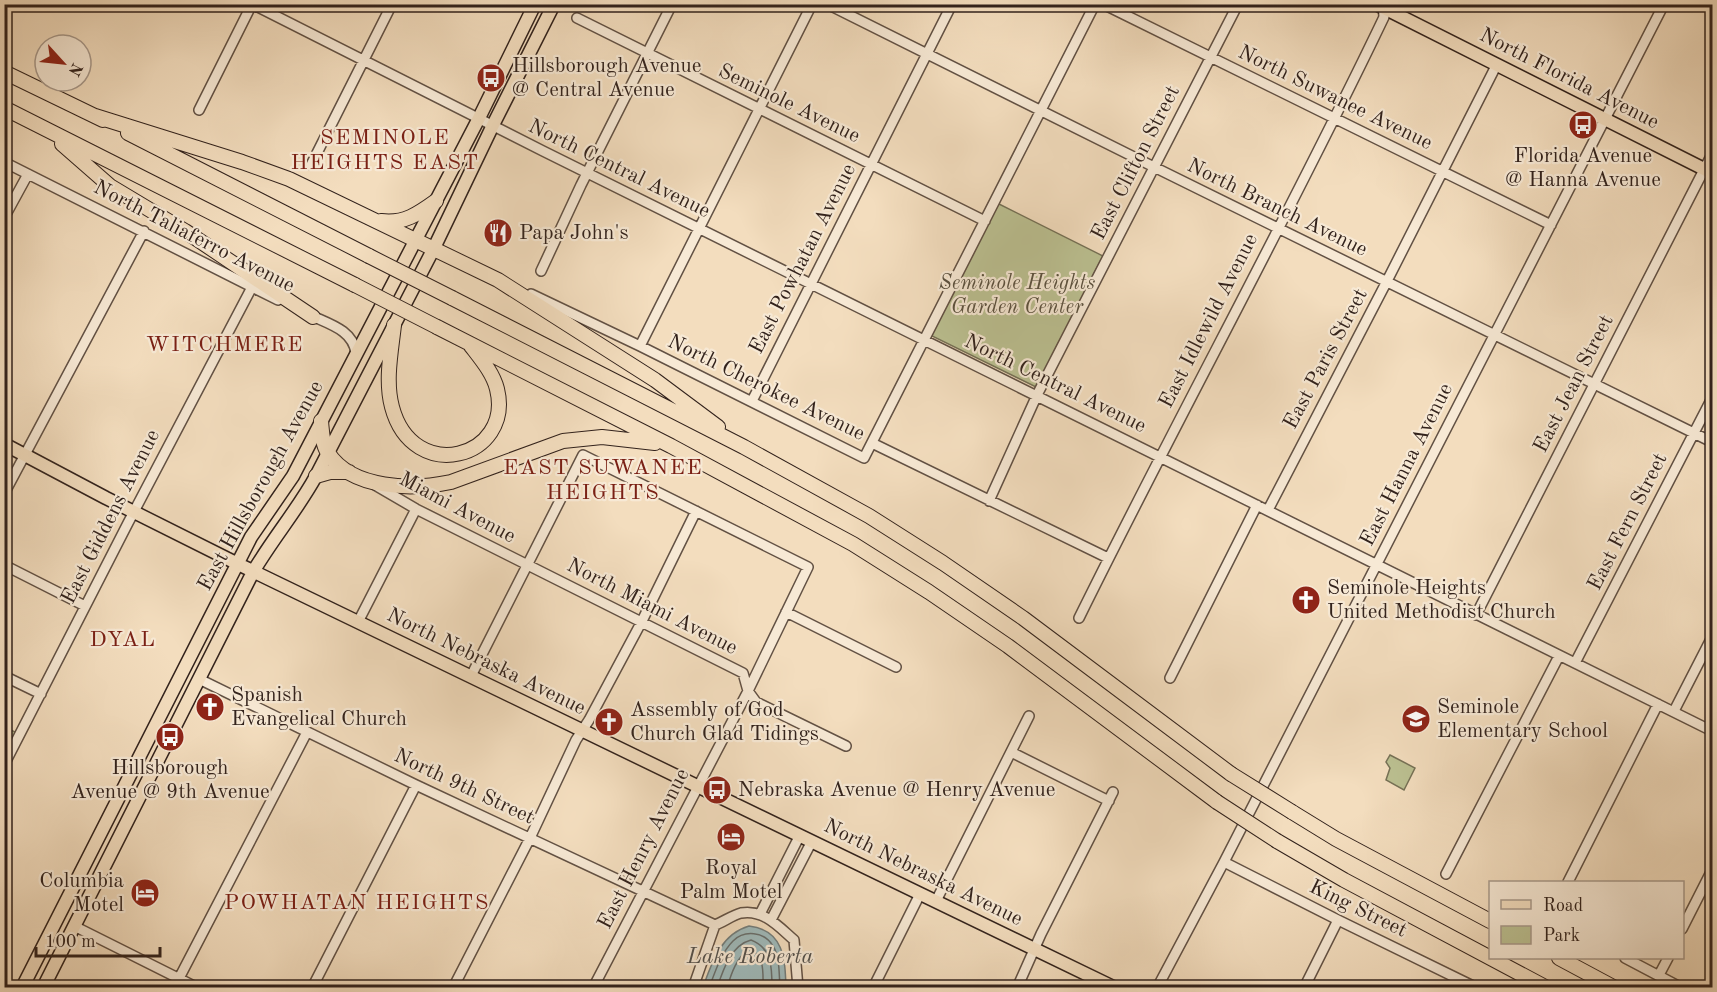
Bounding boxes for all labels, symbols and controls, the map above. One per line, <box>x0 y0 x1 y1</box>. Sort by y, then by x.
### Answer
street label: North Florida Avenue <box>1476 25 1662 133</box>
north arrow <box>33 33 93 93</box>
street label: North Suwanee Avenue <box>1235 42 1435 154</box>
place label: Hillsborough Avenue @ Central Avenue <box>512 56 701 101</box>
text: N <box>64 60 84 79</box>
street label: Seminole Avenue <box>715 61 863 147</box>
bus stop icon: Hillsborough Avenue @ Central Avenue <box>475 62 507 94</box>
street label: East Clifton Street <box>1088 82 1184 244</box>
bus stop icon: Florida Avenue @ Hanna Avenue <box>1567 109 1599 141</box>
street label: North Central Avenue <box>525 116 713 222</box>
district label: SEMINOLE HEIGHTS EAST <box>290 127 480 174</box>
place label: Florida Avenue @ Hanna Avenue <box>1505 146 1661 191</box>
street label: North Branch Avenue <box>1183 155 1371 261</box>
street label: East Powhatan Avenue <box>746 161 860 357</box>
street label: North Taliaferro Avenue <box>90 177 298 297</box>
restaurant icon: Papa John's <box>482 217 514 249</box>
place label: Papa John's <box>519 223 629 244</box>
street label: East Idlewild Avenue <box>1156 230 1262 412</box>
park label: Seminole Heights Garden Center <box>939 273 1096 318</box>
street label: East Paris Street <box>1280 285 1372 433</box>
street label: East Jean Street <box>1530 312 1618 456</box>
street label: North Cherokee Avenue <box>664 331 868 445</box>
street label: North Central Avenue <box>961 331 1149 437</box>
district label: WITCHMERE <box>146 334 304 356</box>
street label: East Hillsborough Avenue <box>194 377 328 595</box>
street label: East Hanna Avenue <box>1357 380 1457 550</box>
street label: East Giddens Avenue <box>58 426 164 608</box>
street label: East Fern Street <box>1584 450 1672 594</box>
district label: EAST SUWANEE HEIGHTS <box>503 457 703 504</box>
street label: Miami Avenue <box>395 469 519 547</box>
street label: North Miami Avenue <box>563 555 741 659</box>
place label: Seminole Heights United Methodist Church <box>1327 578 1556 623</box>
church icon: Seminole Heights United Methodist Church <box>1290 584 1322 616</box>
street label: North Nebraska Avenue <box>383 605 589 719</box>
district label: DYAL <box>89 629 157 651</box>
place label: Spanish Evangelical Church <box>231 685 407 730</box>
church icon: Spanish Evangelical Church <box>194 691 226 723</box>
place label: Seminole Elementary School <box>1437 697 1608 742</box>
place label: Assembly of God Church Glad Tidings <box>630 700 819 745</box>
school or university icon: Seminole Elementary School <box>1400 703 1432 735</box>
church icon: Assembly of God Church Glad Tidings <box>593 706 625 738</box>
bus stop icon: Hillsborough Avenue @ 9th Avenue <box>154 721 186 753</box>
street label: North 9th Street <box>391 745 537 829</box>
place label: Hillsborough Avenue @ 9th Avenue <box>70 758 270 803</box>
street label: East Henry Avenue <box>594 765 694 933</box>
bus stop icon: Nebraska Avenue @ Henry Avenue <box>701 774 733 806</box>
place label: Nebraska Avenue @ Henry Avenue <box>738 780 1055 801</box>
street label: North Nebraska Avenue <box>820 816 1026 930</box>
hotel icon: Royal Palm Motel <box>715 821 747 853</box>
place label: Royal Palm Motel <box>680 858 783 903</box>
place label: Columbia Motel <box>39 871 124 916</box>
street label: King Street <box>1306 876 1410 942</box>
hotel icon: Columbia Motel <box>129 877 161 909</box>
legend <box>1489 881 1684 959</box>
district label: POWHATAN HEIGHTS <box>224 892 490 914</box>
text: Road <box>1543 897 1583 915</box>
scale bar <box>36 920 160 958</box>
text: Park <box>1543 927 1580 945</box>
text: 100 m <box>45 933 96 951</box>
water label: Lake Roberta <box>686 946 813 968</box>

